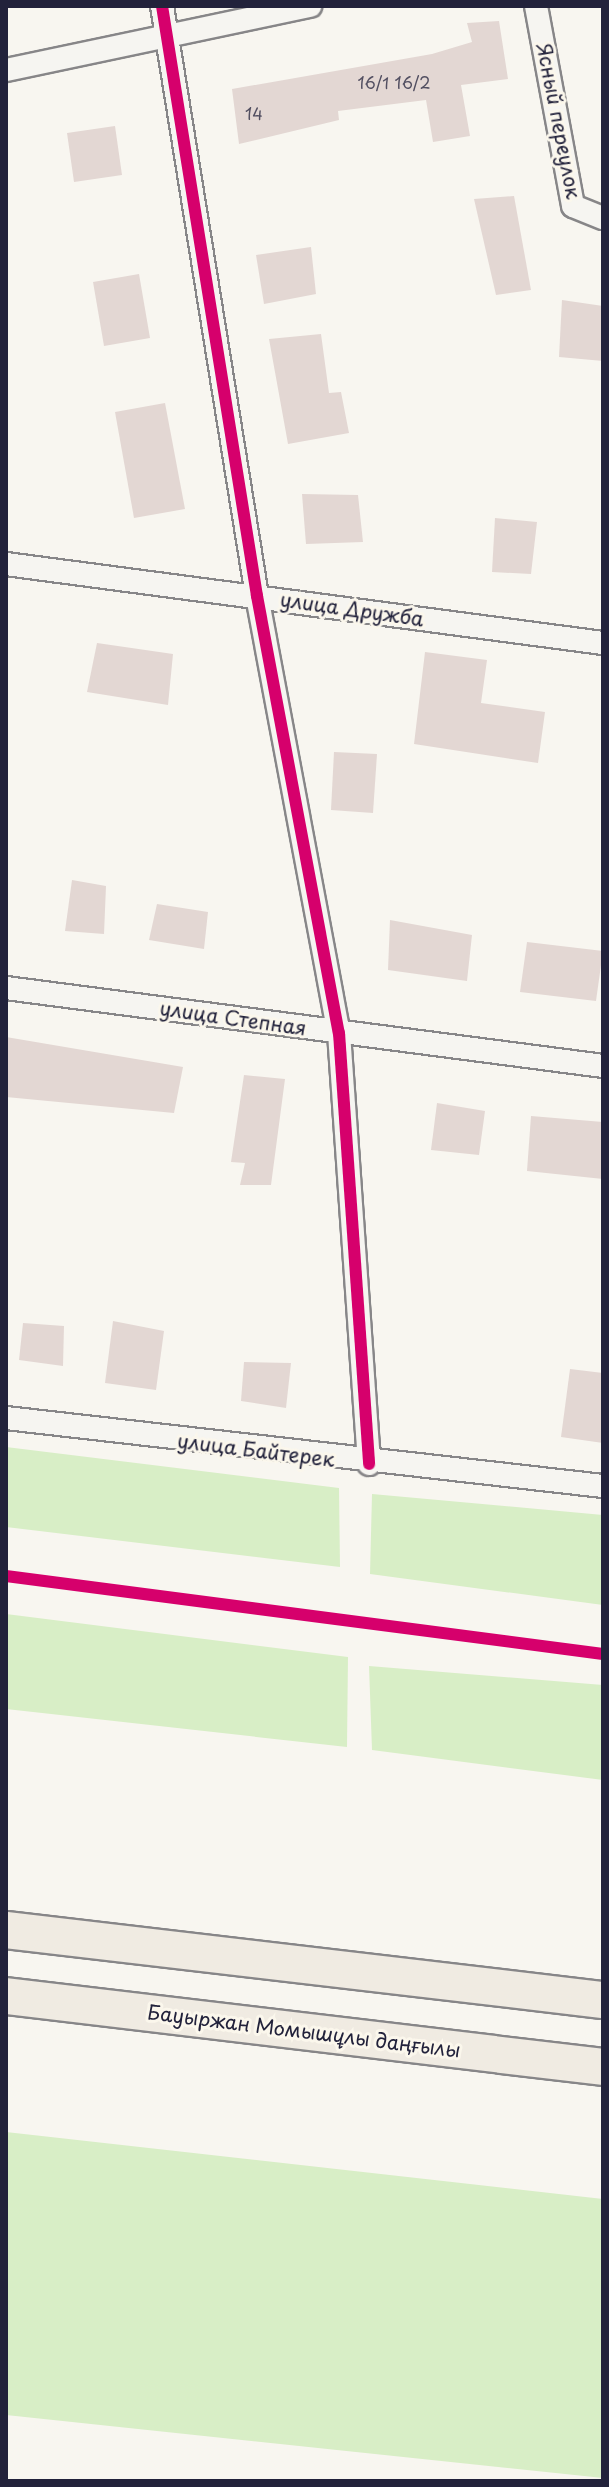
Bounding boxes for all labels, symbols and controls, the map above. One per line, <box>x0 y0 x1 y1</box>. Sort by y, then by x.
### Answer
street label: Ясный переулок <box>532 41 586 201</box>
house number: 16/1 16/2 <box>357 72 431 92</box>
house number: 14 <box>245 103 263 123</box>
street label: улица Дружба <box>278 587 426 631</box>
street label: улица Степная <box>158 996 308 1040</box>
street label: улица Байтерек <box>176 1428 336 1472</box>
street label: Бауыржан Момышұлы даңғылы <box>145 2000 463 2062</box>

